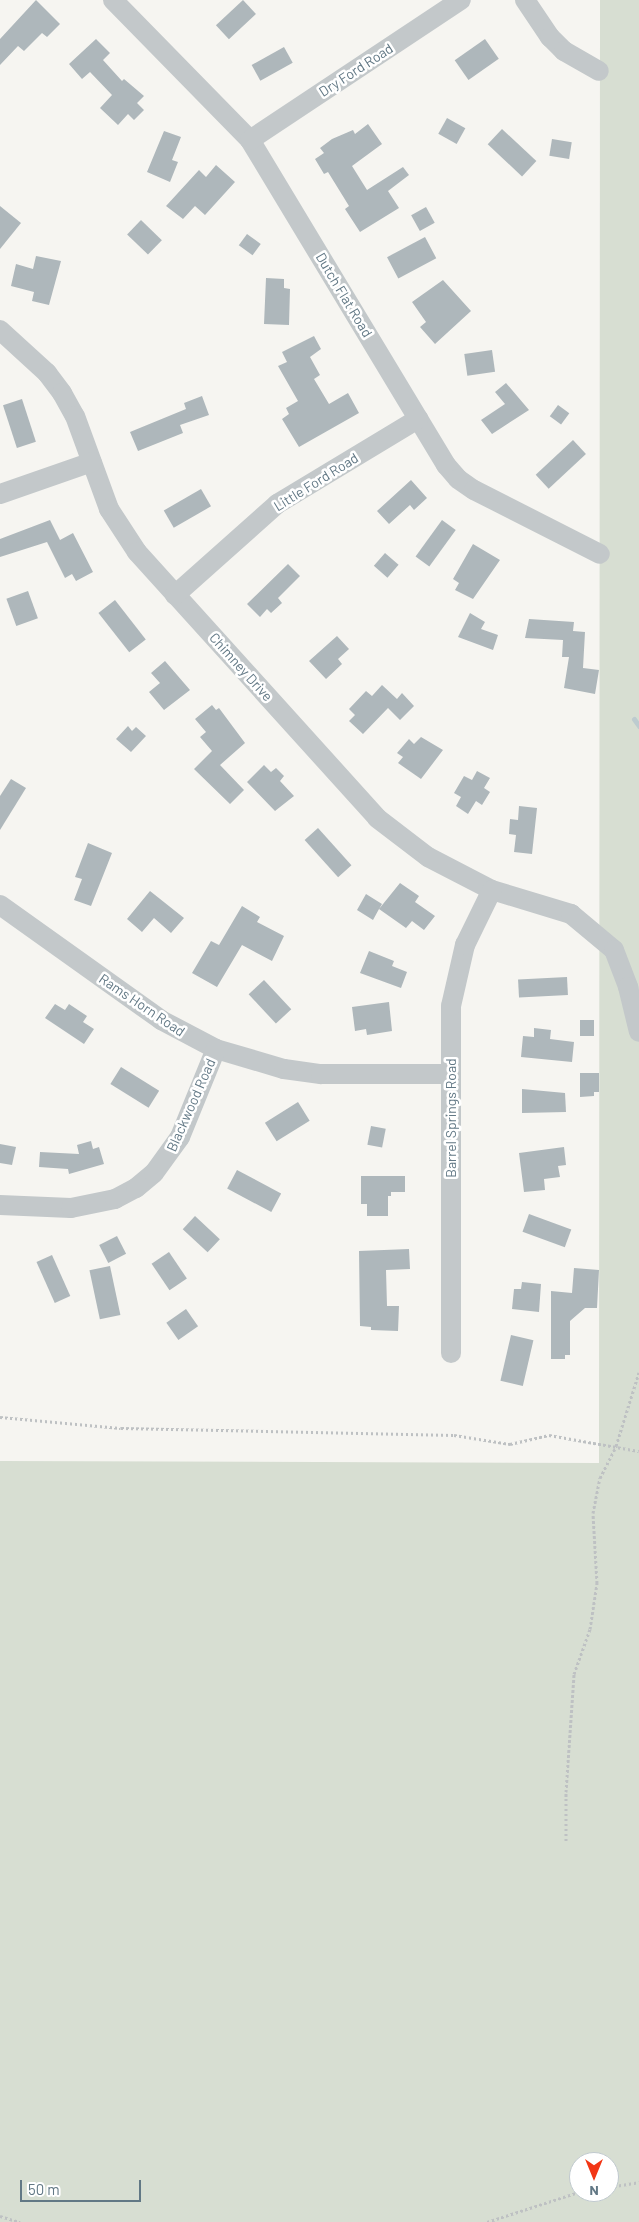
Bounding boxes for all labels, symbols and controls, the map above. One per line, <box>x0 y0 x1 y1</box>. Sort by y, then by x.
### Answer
street label: Dry Ford Road <box>316 40 396 100</box>
street label: Dutch Flat Road <box>312 250 376 340</box>
street label: Little Ford Road <box>271 449 361 515</box>
street label: Chimney Drive <box>206 629 276 705</box>
street label: Rams Horn Road <box>96 970 188 1040</box>
street label: Blackwood Road <box>163 1056 219 1154</box>
street label: Barrel Springs Road <box>443 1058 459 1178</box>
north arrow <box>569 2152 619 2202</box>
scale bar <box>22 2170 144 2202</box>
text: 50 m <box>28 2180 60 2198</box>
text: N <box>589 2183 599 2200</box>

